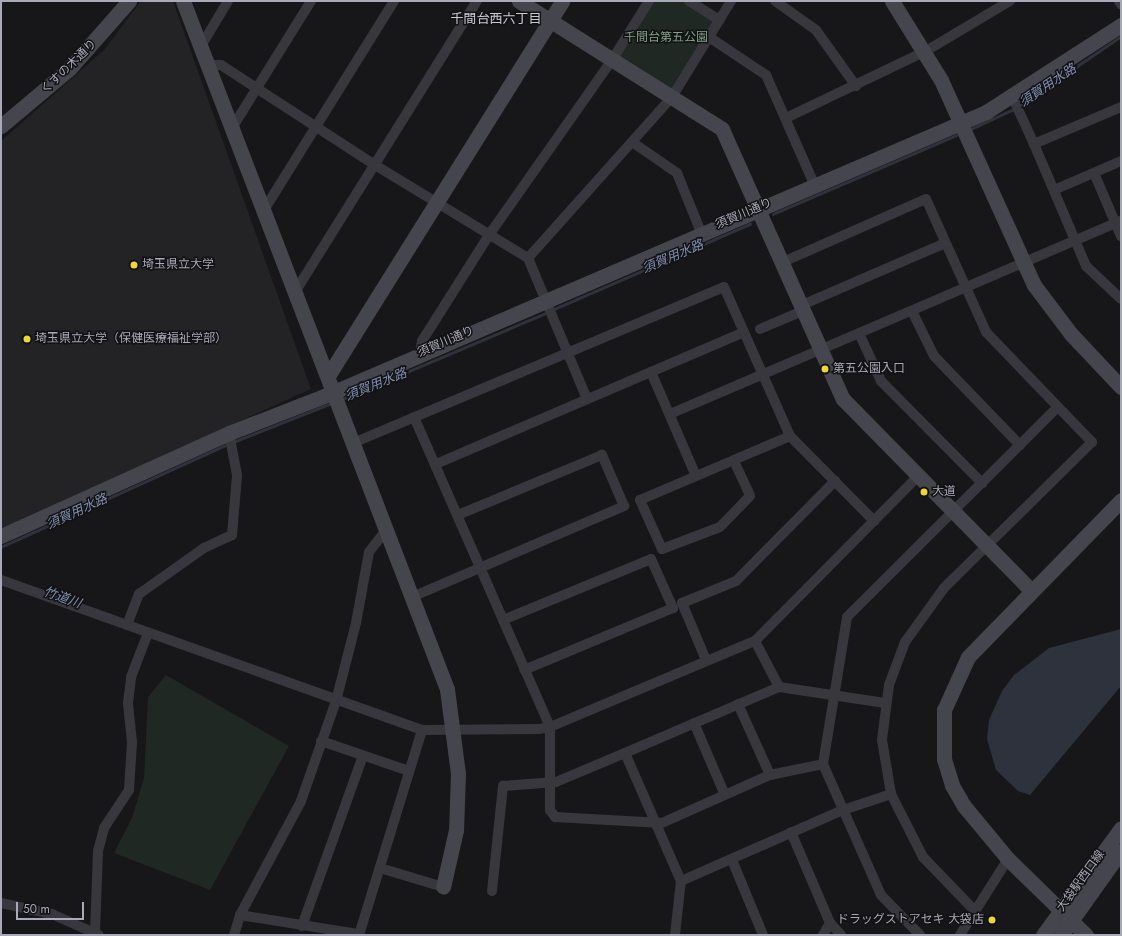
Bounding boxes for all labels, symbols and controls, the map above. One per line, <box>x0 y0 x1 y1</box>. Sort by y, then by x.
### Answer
district label: 千間台西六丁目 <box>451 11 541 27</box>
park label: 千間台第五公園 <box>624 31 708 45</box>
street label: くすの木通り <box>38 37 100 97</box>
water label: 須賀用水路 <box>1017 61 1079 111</box>
street label: 須賀川通り <box>714 196 774 232</box>
water label: 須賀用水路 <box>640 237 706 277</box>
place label: 埼玉県立大学 <box>142 258 214 272</box>
marker: 埼玉県立大学 <box>129 260 139 270</box>
street label: 須賀川通り <box>416 324 476 360</box>
place label: 埼玉県立大学（保健医療福祉学部） <box>35 332 227 346</box>
marker: 埼玉県立大学（保健医療福祉学部） <box>22 334 32 344</box>
place label: 第五公園入口 <box>833 362 905 376</box>
marker: 第五公園入口 <box>820 364 830 374</box>
water label: 須賀用水路 <box>343 366 409 404</box>
place label: 大道 <box>932 485 956 499</box>
marker: 大道 <box>919 487 929 497</box>
water label: 須賀用水路 <box>44 491 110 533</box>
water label: 竹道川 <box>41 584 83 612</box>
street label: 大袋駅西口線 <box>1054 848 1108 914</box>
scale bar <box>18 894 86 920</box>
text: 50 m <box>23 900 50 918</box>
place label: ドラッグストアセキ 大袋店 <box>836 913 984 927</box>
marker: ドラッグストアセキ 大袋店 <box>987 915 997 925</box>

